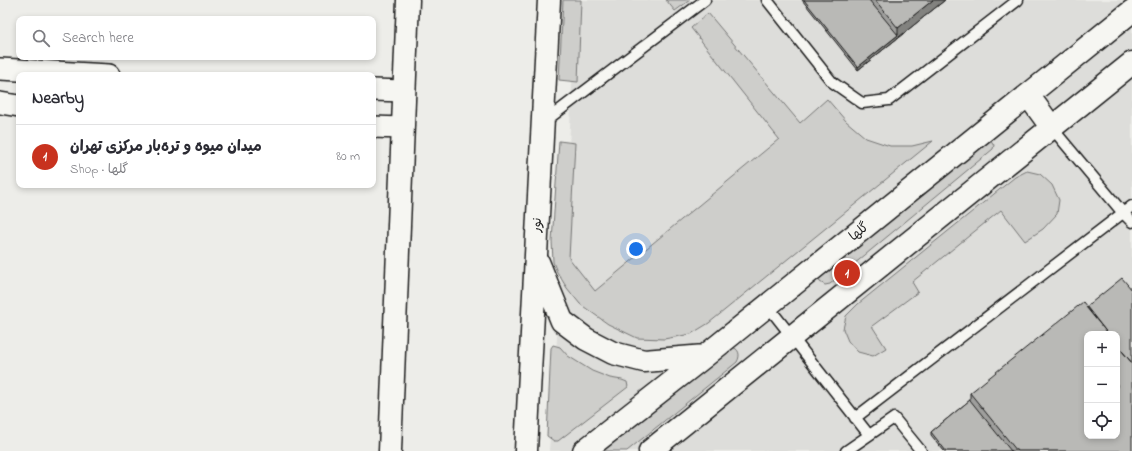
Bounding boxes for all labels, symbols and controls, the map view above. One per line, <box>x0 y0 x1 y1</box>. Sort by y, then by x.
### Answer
search box <box>16 16 376 60</box>
icon: search <box>30 27 52 49</box>
text: Search here <box>62 27 134 49</box>
text: Nearby <box>32 86 84 111</box>
text: میدان میوه و تره‌بار مرکزی تهران <box>70 136 262 158</box>
text: 1 <box>43 147 47 166</box>
text: 80 m <box>336 147 360 166</box>
text: Shop · گلها <box>70 160 128 179</box>
street label: نور <box>527 217 547 234</box>
street label: گلها <box>845 218 873 246</box>
your location <box>626 239 646 259</box>
pin: 1 <box>834 258 860 288</box>
map controls <box>1084 331 1120 439</box>
button: + <box>1084 331 1120 367</box>
button: − <box>1084 367 1120 403</box>
button: locate <box>1084 403 1120 439</box>

